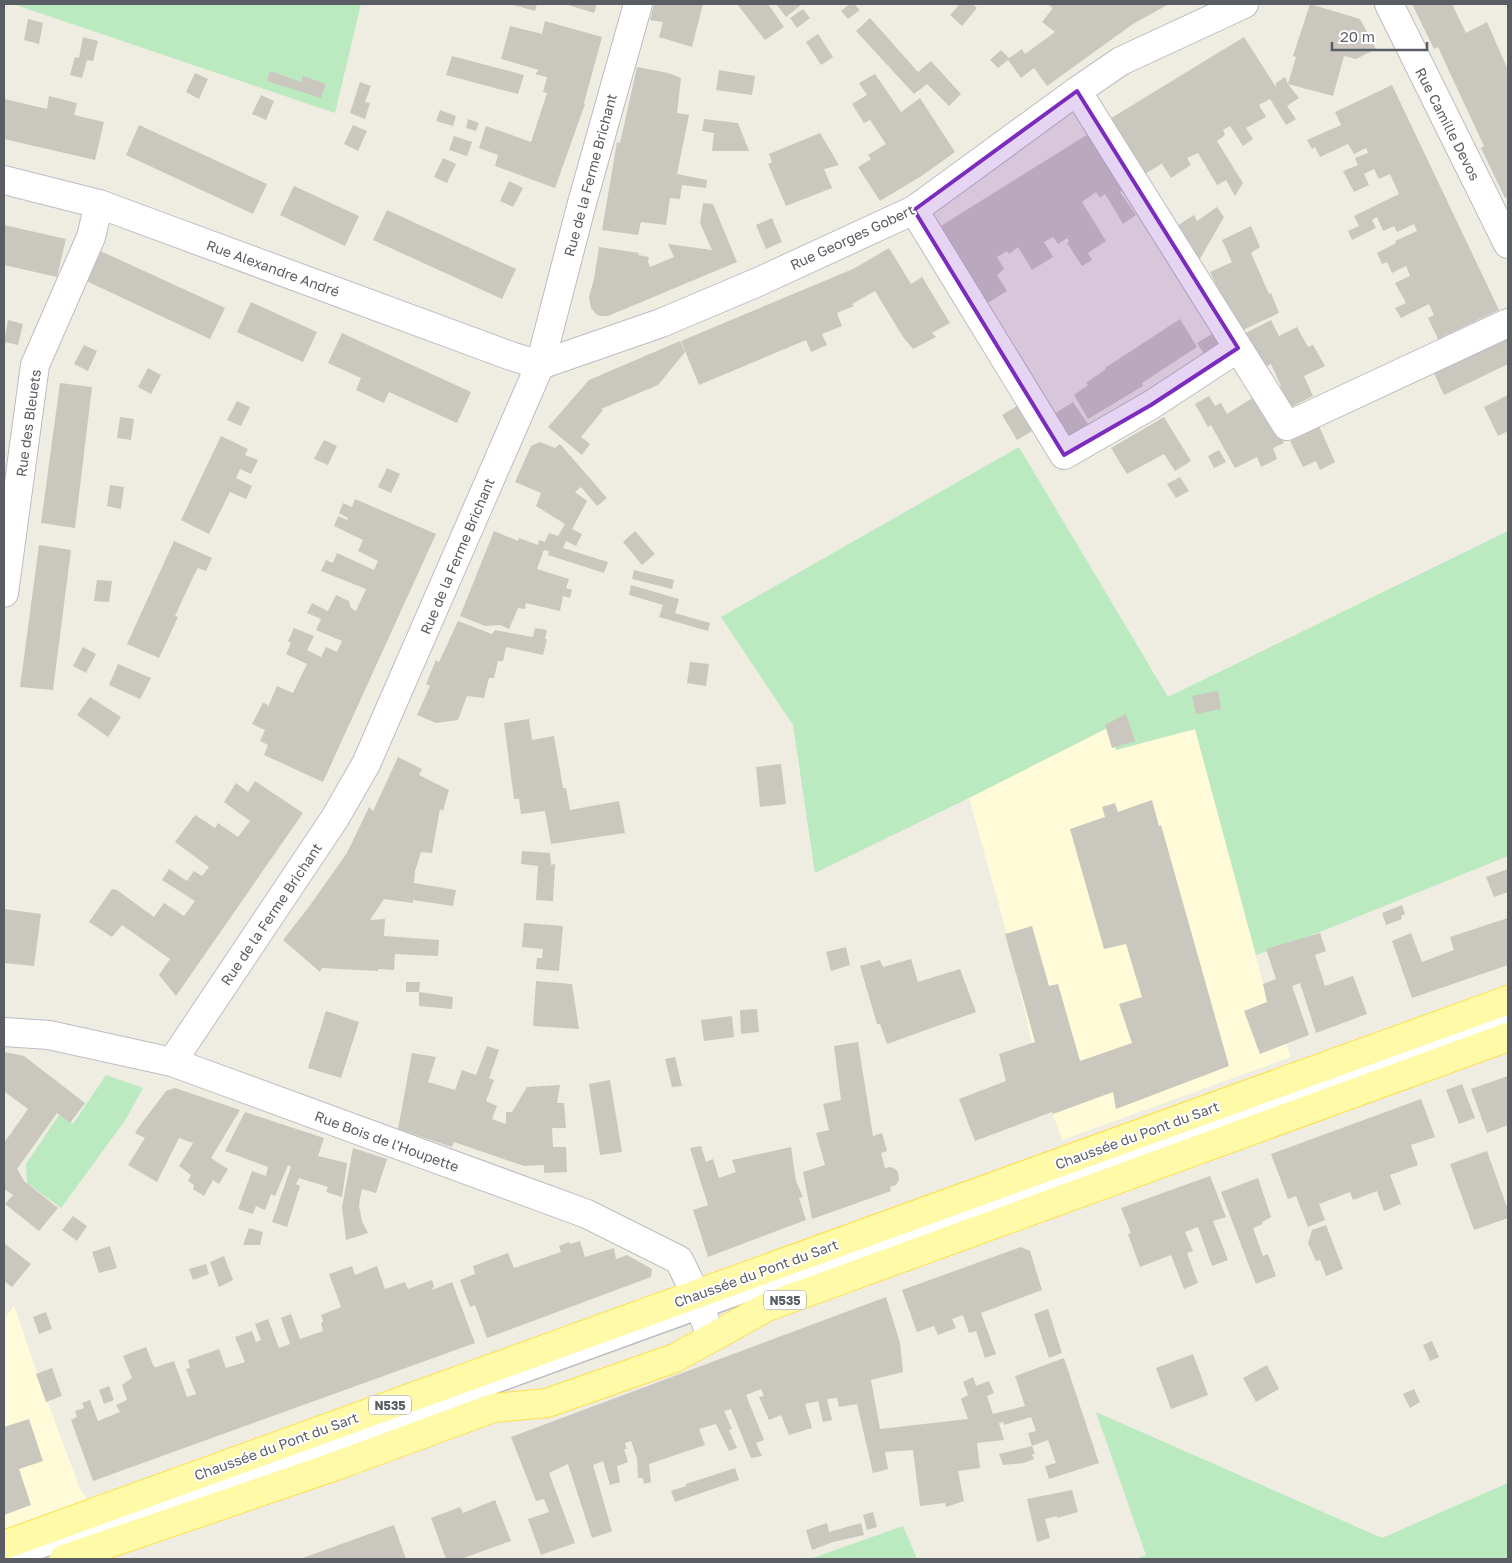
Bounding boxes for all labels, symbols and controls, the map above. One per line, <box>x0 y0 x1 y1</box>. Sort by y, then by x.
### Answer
scale bar <box>1332 20 1427 52</box>
text: 20 m <box>1340 27 1375 45</box>
street label: Rue Camille Devos <box>1412 65 1484 183</box>
street label: Rue de la Ferme Brichant <box>560 92 620 258</box>
street label: Rue Georges Gobert <box>787 201 917 273</box>
street label: Rue Alexandre André <box>204 236 342 300</box>
street label: Rue des Bleuets <box>12 368 44 478</box>
street label: Rue de la Ferme Brichant <box>416 475 498 637</box>
street label: Rue de la Ferme Brichant <box>217 840 325 988</box>
street label: Chaussée du Pont du Sart <box>1053 1097 1221 1173</box>
street label: Rue Bois de l'Houpette <box>312 1107 462 1175</box>
street label: Chaussée du Pont du Sart <box>672 1235 840 1311</box>
road number: N535 <box>764 1290 806 1310</box>
road number: N535 <box>369 1396 411 1414</box>
street label: Chaussée du Pont du Sart <box>192 1408 360 1484</box>

